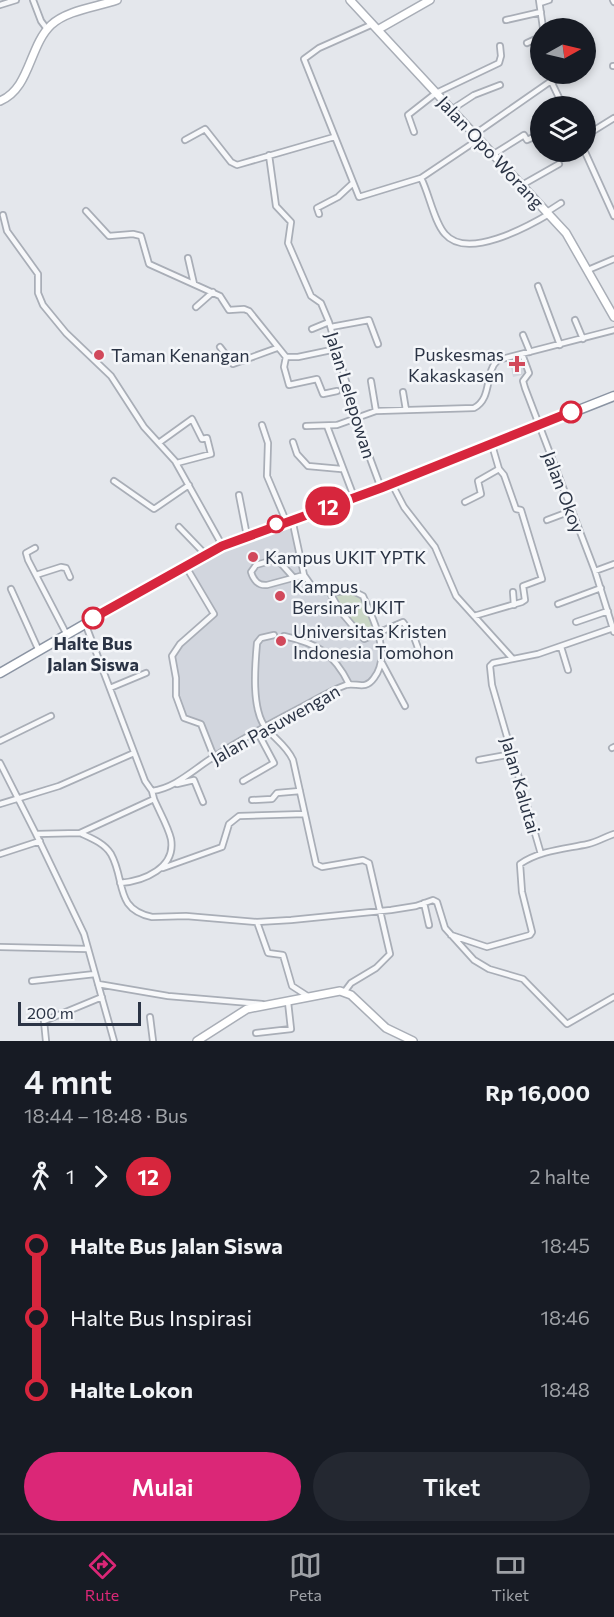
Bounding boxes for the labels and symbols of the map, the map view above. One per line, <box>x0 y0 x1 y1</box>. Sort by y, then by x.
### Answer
north arrow <box>530 18 596 84</box>
street label: Jalan Opo Worang <box>433 91 549 213</box>
street label: Jalan Lelepowan <box>321 329 381 461</box>
place label: Puskesmas Kakaskasen <box>408 343 504 386</box>
place label: Taman Kenangan <box>111 344 250 366</box>
marker: Taman Kenangan <box>92 348 106 362</box>
marker: Puskesmas Kakaskasen <box>508 355 526 373</box>
unlabelled marker <box>560 401 582 423</box>
street label: Jalan Okoy <box>538 448 590 536</box>
line badge: 12 <box>301 486 355 526</box>
unlabelled marker <box>267 515 285 533</box>
place label: Kampus UKIT YPTK <box>265 546 426 568</box>
marker: Kampus UKIT YPTK <box>246 550 260 564</box>
place label: Kampus Bersinar UKIT <box>292 575 405 618</box>
marker: Kampus Bersinar UKIT <box>273 589 287 603</box>
marker: Halte Bus Jalan Siswa <box>82 607 104 629</box>
place label: Universitas Kristen Indonesia Tomohon <box>293 620 454 663</box>
place label: Halte Bus Jalan Siswa <box>47 632 139 675</box>
marker: Universitas Kristen Indonesia Tomohon <box>274 634 288 648</box>
street label: Jalan Pasuwengan <box>206 679 344 769</box>
street label: Jalan Kalutai <box>497 734 545 836</box>
scale bar <box>18 999 141 1026</box>

